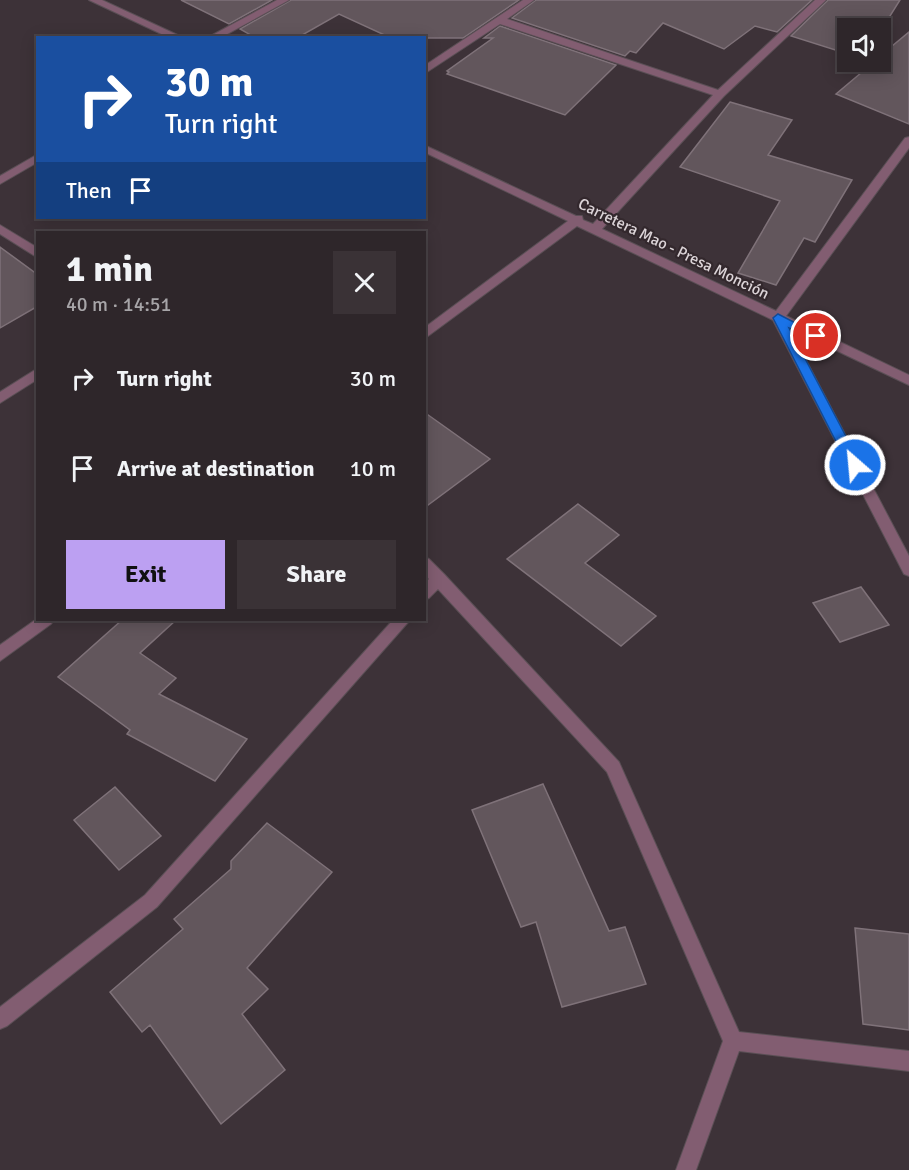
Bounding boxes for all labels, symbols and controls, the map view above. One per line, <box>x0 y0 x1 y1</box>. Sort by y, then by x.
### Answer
map controls <box>837 18 891 72</box>
button: sound <box>837 18 891 72</box>
text: 30 m <box>165 57 254 108</box>
icon: right <box>66 60 144 138</box>
text: Turn right <box>165 108 278 141</box>
icon: arrive <box>124 174 157 207</box>
text: Then <box>66 177 112 204</box>
street label: Carretera Mao - Presa Monción <box>575 194 772 304</box>
text: 1 min <box>66 247 153 292</box>
button: close <box>333 251 396 314</box>
text: 40 m · 14:51 <box>66 292 171 317</box>
pin <box>790 310 841 361</box>
icon: arrive <box>799 319 832 352</box>
icon: right <box>66 362 99 395</box>
text: Turn right <box>117 365 212 392</box>
text: 30 m <box>350 365 396 392</box>
position arrow <box>823 433 887 497</box>
icon: arrive <box>66 452 99 485</box>
text: Arrive at destination <box>117 455 314 482</box>
text: 10 m <box>350 455 396 482</box>
button: Exit <box>66 540 225 609</box>
button: Share <box>237 540 396 609</box>

